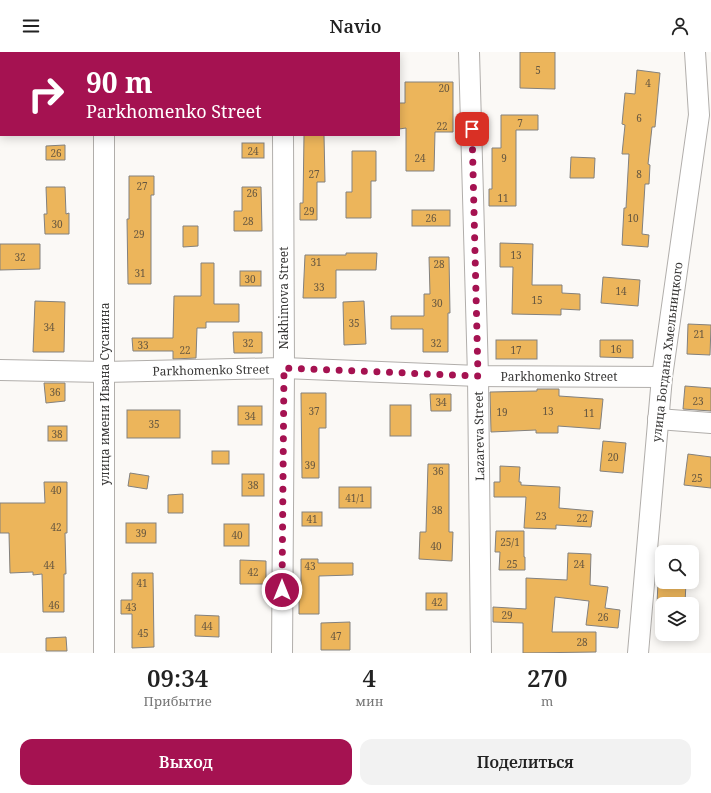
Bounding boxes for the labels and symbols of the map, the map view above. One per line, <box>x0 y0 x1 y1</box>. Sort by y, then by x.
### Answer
house number: 5 <box>535 63 541 77</box>
house number: 4 <box>645 76 651 90</box>
house number: 20 <box>438 81 450 95</box>
house number: 6 <box>636 111 642 125</box>
pin <box>455 112 489 146</box>
house number: 7 <box>517 116 523 130</box>
house number: 22 <box>436 119 448 133</box>
house number: 24 <box>247 144 259 158</box>
house number: 26 <box>50 146 62 160</box>
house number: 24 <box>414 151 426 165</box>
house number: 9 <box>501 151 507 165</box>
house number: 27 <box>308 167 320 181</box>
house number: 8 <box>636 167 642 181</box>
house number: 27 <box>136 179 148 193</box>
house number: 26 <box>246 186 258 200</box>
house number: 11 <box>497 191 509 205</box>
house number: 29 <box>303 204 315 218</box>
house number: 26 <box>425 211 437 225</box>
house number: 10 <box>627 211 639 225</box>
house number: 28 <box>242 214 254 228</box>
house number: 30 <box>51 217 63 231</box>
house number: 29 <box>133 227 145 241</box>
street label: Nakhimova Street <box>275 247 292 349</box>
house number: 13 <box>510 248 522 262</box>
house number: 32 <box>14 250 26 264</box>
house number: 31 <box>310 255 322 269</box>
house number: 28 <box>433 257 445 271</box>
street label: улица Богдана Хмельницкого <box>648 261 686 443</box>
house number: 31 <box>134 266 146 280</box>
house number: 30 <box>244 272 256 286</box>
house number: 33 <box>313 280 325 294</box>
house number: 14 <box>615 284 627 298</box>
house number: 15 <box>531 293 543 307</box>
house number: 30 <box>431 296 443 310</box>
street label: улица имени Ивана Сусанина <box>96 302 113 485</box>
house number: 35 <box>348 316 360 330</box>
house number: 34 <box>43 320 55 334</box>
house number: 21 <box>693 327 705 341</box>
house number: 32 <box>242 336 254 350</box>
house number: 32 <box>430 336 442 350</box>
house number: 33 <box>137 338 149 352</box>
house number: 16 <box>610 342 622 356</box>
house number: 22 <box>179 343 191 357</box>
house number: 17 <box>510 343 522 357</box>
street label: Parkhomenko Street <box>152 360 270 380</box>
street label: Parkhomenko Street <box>500 368 618 385</box>
house number: 36 <box>49 385 61 399</box>
street label: Lazareva Street <box>470 391 488 481</box>
house number: 23 <box>692 394 704 408</box>
house number: 34 <box>435 395 447 409</box>
house number: 37 <box>308 404 320 418</box>
house number: 13 <box>542 404 554 418</box>
house number: 19 <box>496 405 508 419</box>
house number: 11 <box>583 406 595 420</box>
house number: 34 <box>244 409 256 423</box>
house number: 35 <box>148 417 160 431</box>
house number: 38 <box>51 427 63 441</box>
house number: 20 <box>607 450 619 464</box>
house number: 39 <box>304 458 316 472</box>
house number: 36 <box>432 464 444 478</box>
house number: 25 <box>691 471 703 485</box>
house number: 38 <box>247 478 259 492</box>
house number: 40 <box>50 483 62 497</box>
house number: 41/1 <box>345 491 365 505</box>
house number: 38 <box>431 503 443 517</box>
house number: 23 <box>535 509 547 523</box>
house number: 22 <box>576 511 588 525</box>
house number: 41 <box>306 512 318 526</box>
house number: 42 <box>50 520 62 534</box>
house number: 39 <box>135 526 147 540</box>
house number: 40 <box>231 528 243 542</box>
house number: 25/1 <box>500 535 520 549</box>
house number: 40 <box>430 539 442 553</box>
house number: 25 <box>506 557 518 571</box>
house number: 24 <box>573 557 585 571</box>
house number: 44 <box>43 558 55 572</box>
house number: 43 <box>304 559 316 573</box>
house number: 42 <box>247 565 259 579</box>
position arrow <box>261 569 303 611</box>
house number: 41 <box>136 576 148 590</box>
house number: 42 <box>431 595 443 609</box>
house number: 46 <box>48 598 60 612</box>
house number: 43 <box>125 600 137 614</box>
house number: 29 <box>501 608 513 622</box>
house number: 26 <box>597 610 609 624</box>
house number: 44 <box>201 619 213 633</box>
house number: 45 <box>137 626 149 640</box>
house number: 47 <box>330 629 342 643</box>
house number: 28 <box>576 635 588 649</box>

